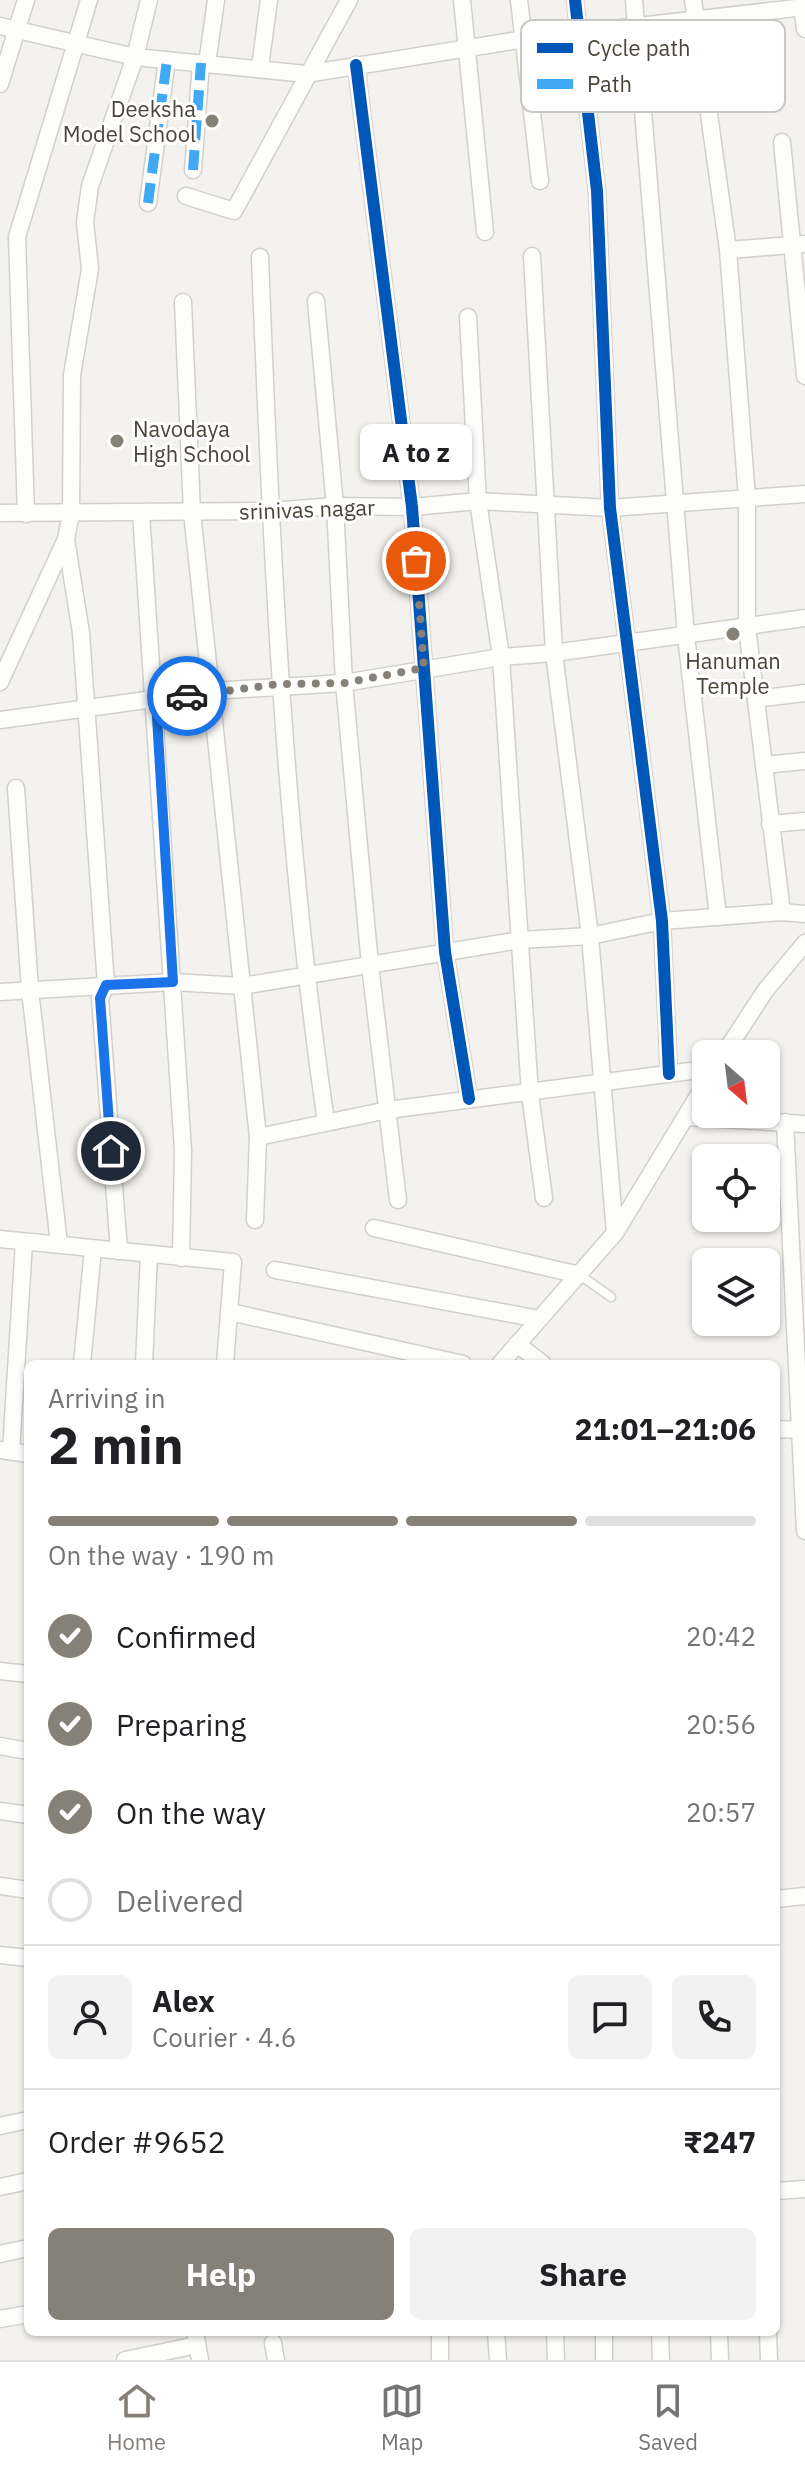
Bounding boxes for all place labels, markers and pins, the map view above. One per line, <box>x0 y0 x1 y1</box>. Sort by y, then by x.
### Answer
place label: Deeksha Model School <box>63 94 196 148</box>
marker: Deeksha Model School <box>203 112 221 130</box>
place label: Navodaya High School <box>133 414 250 468</box>
callout: A to z <box>360 425 472 481</box>
marker: Navodaya High School <box>108 432 126 450</box>
pin <box>382 527 450 595</box>
marker: Hanuman Temple <box>724 625 742 643</box>
place label: Hanuman Temple <box>685 646 781 700</box>
pin <box>77 1117 145 1185</box>

